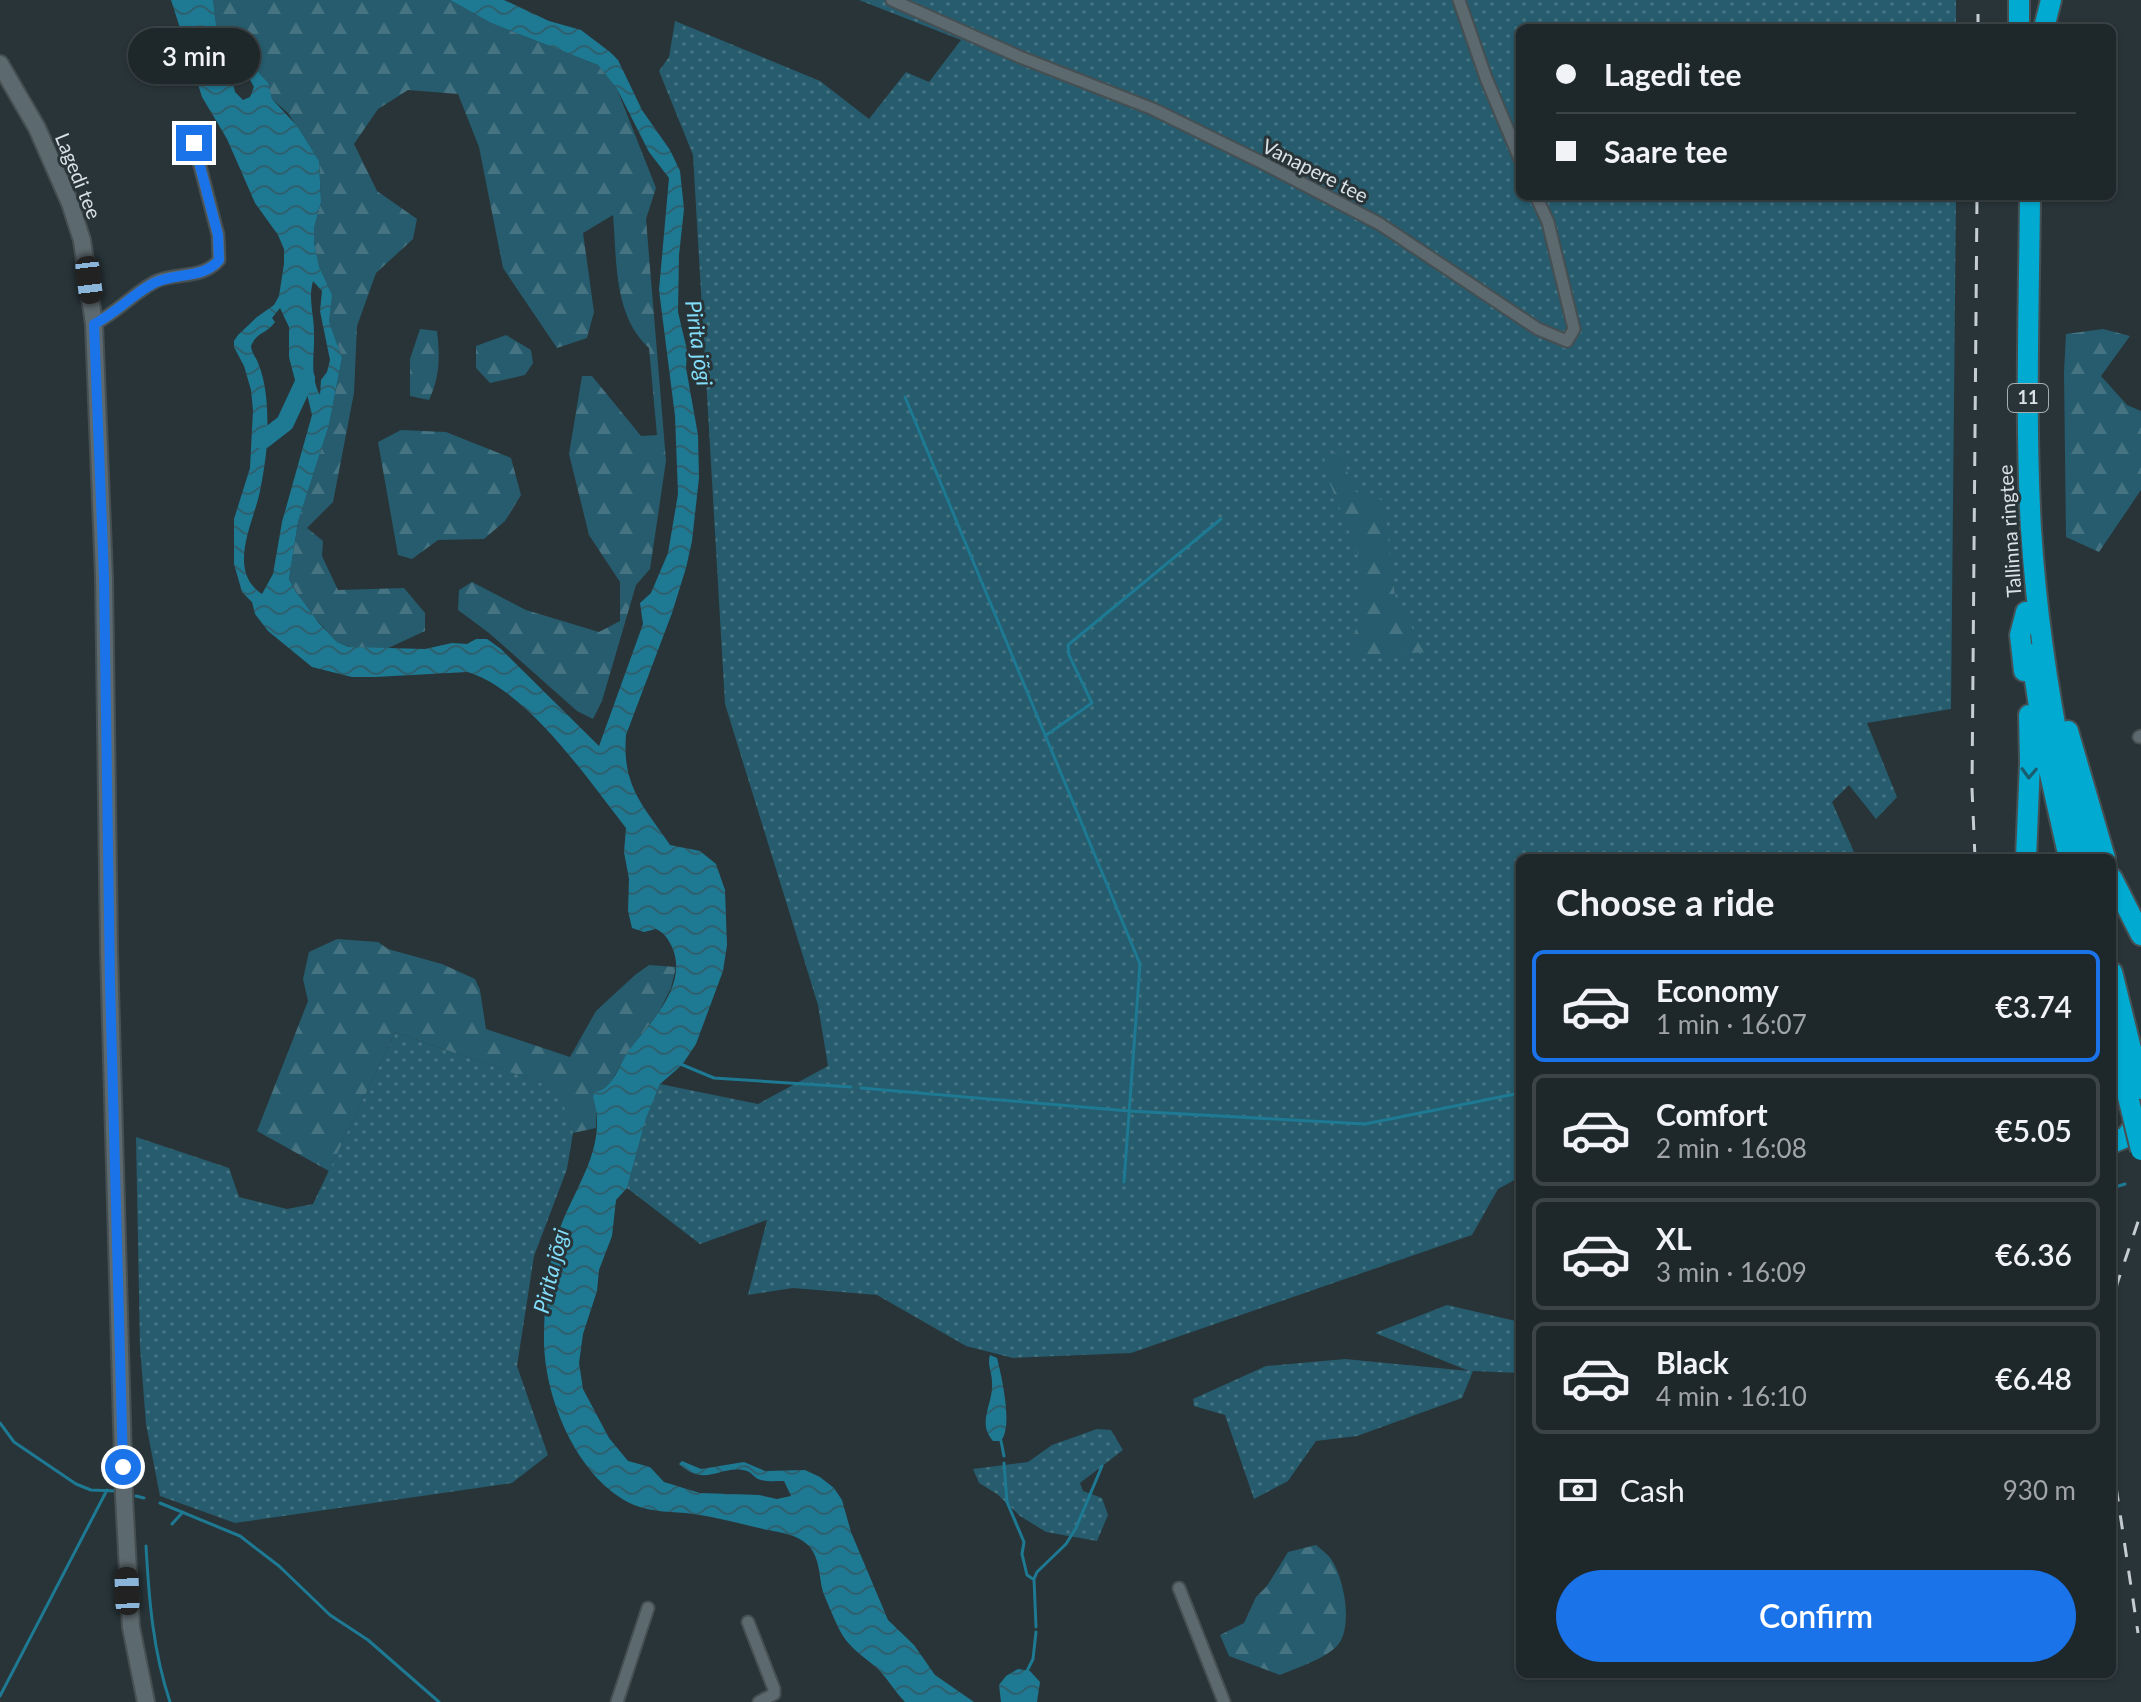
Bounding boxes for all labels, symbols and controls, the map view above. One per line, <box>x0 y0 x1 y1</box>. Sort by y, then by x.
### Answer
callout: 3 min <box>128 27 260 83</box>
text: 3 min <box>162 40 226 72</box>
text: Lagedi tee <box>1604 56 1741 92</box>
route end <box>176 125 212 161</box>
street label: Lagedi tee <box>51 129 107 222</box>
street label: Vanapere tee <box>1258 133 1372 207</box>
text: Saare tee <box>1604 133 1728 169</box>
car <box>74 255 104 305</box>
water label: Pirita jõgi <box>680 298 719 387</box>
road number: 11 <box>2008 384 2048 412</box>
street label: Tallinna ringtee <box>1992 464 2026 598</box>
one-way arrow <box>2021 767 2038 780</box>
text: Choose a ride <box>1556 880 1775 924</box>
icon: car <box>1560 970 1632 1042</box>
text: Economy <box>1656 972 1779 1008</box>
text: €3.74 <box>1995 988 2072 1024</box>
text: 1 min · 16:07 <box>1656 1008 1807 1040</box>
icon: car <box>1560 1094 1632 1166</box>
text: Comfort <box>1656 1096 1768 1132</box>
text: €5.05 <box>1995 1112 2072 1148</box>
text: 2 min · 16:08 <box>1656 1132 1807 1164</box>
icon: car <box>1560 1218 1632 1290</box>
text: XL <box>1656 1220 1692 1256</box>
water label: Pirita jõgi <box>527 1226 574 1316</box>
text: €6.36 <box>1995 1236 2072 1272</box>
text: 3 min · 16:09 <box>1656 1256 1807 1288</box>
icon: car <box>1560 1342 1632 1414</box>
text: Black <box>1656 1344 1729 1380</box>
text: €6.48 <box>1995 1360 2072 1396</box>
text: 4 min · 16:10 <box>1656 1380 1807 1412</box>
route start <box>105 1449 141 1485</box>
icon: cash <box>1556 1468 1600 1512</box>
text: Cash <box>1620 1472 1685 1508</box>
text: 930 m <box>2003 1474 2076 1506</box>
car <box>114 1567 140 1615</box>
button: Confirm <box>1556 1570 2076 1662</box>

